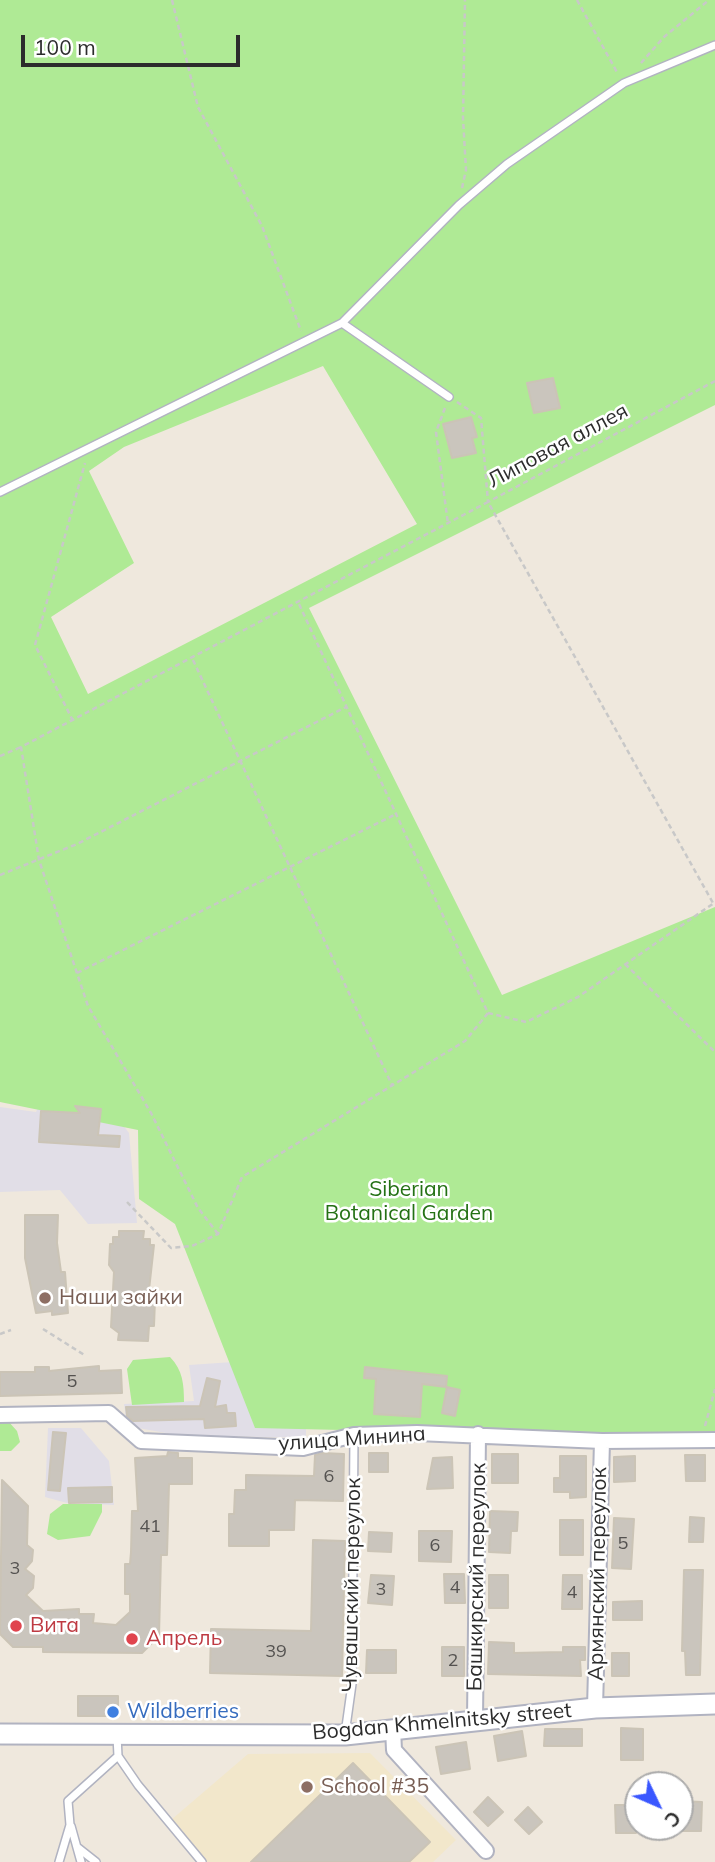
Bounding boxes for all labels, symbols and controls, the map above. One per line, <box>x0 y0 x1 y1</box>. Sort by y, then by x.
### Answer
scale bar <box>24 21 243 65</box>
text: 100 m <box>34 34 96 60</box>
street label: Липовая аллея <box>483 398 633 494</box>
park label: Siberian Botanical Garden <box>325 1177 493 1227</box>
place label: Наши зайки <box>59 1285 183 1311</box>
marker: Наши зайки <box>37 1290 53 1306</box>
house number: 5 <box>67 1371 77 1393</box>
street label: улица Минина <box>277 1421 427 1457</box>
street label: Башкирский переулок <box>462 1463 492 1691</box>
house number: 6 <box>324 1466 334 1488</box>
street label: Армянский переулок <box>584 1467 612 1681</box>
street label: Чувашский переулок <box>338 1477 366 1693</box>
house number: 41 <box>139 1516 161 1538</box>
house number: 5 <box>618 1533 628 1555</box>
house number: 6 <box>430 1535 440 1557</box>
house number: 3 <box>10 1558 20 1580</box>
house number: 4 <box>450 1577 460 1599</box>
house number: 3 <box>376 1579 386 1601</box>
house number: 4 <box>567 1582 577 1604</box>
place label: Вита <box>30 1613 79 1639</box>
marker: Вита <box>8 1618 24 1634</box>
place label: Апрель <box>146 1626 222 1652</box>
marker: Апрель <box>124 1631 140 1647</box>
house number: 39 <box>265 1641 287 1663</box>
house number: 2 <box>448 1650 458 1672</box>
street label: Bogdan Khmelnitsky street <box>311 1698 573 1746</box>
place label: Wildberries <box>127 1699 239 1725</box>
marker: Wildberries <box>105 1704 121 1720</box>
north arrow <box>624 1771 694 1841</box>
place label: School #35 <box>321 1774 429 1800</box>
marker: School #35 <box>299 1779 315 1795</box>
text: С <box>660 1806 686 1832</box>

